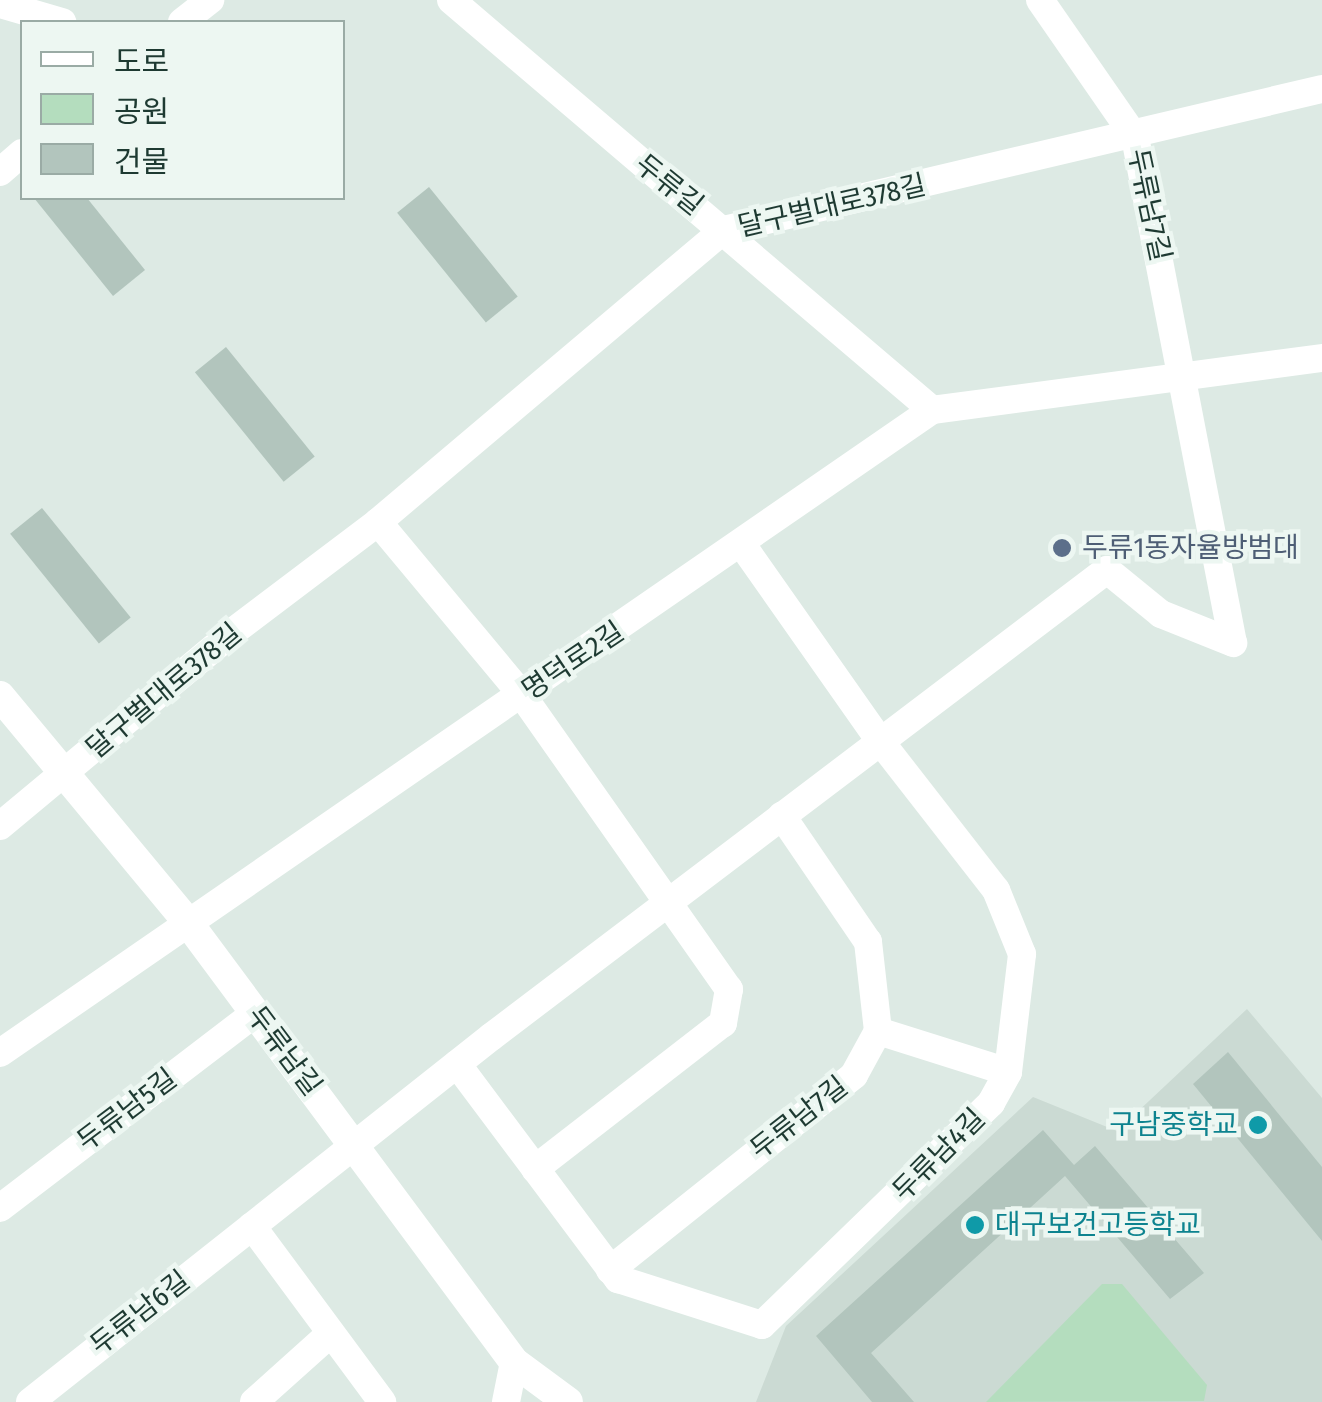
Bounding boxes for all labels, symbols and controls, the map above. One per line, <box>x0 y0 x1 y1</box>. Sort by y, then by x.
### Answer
legend <box>20 20 345 200</box>
text: 도로 <box>114 44 169 80</box>
text: 공원 <box>114 94 169 130</box>
text: 건물 <box>114 144 169 180</box>
street label: 두류남7길 <box>1121 146 1177 264</box>
street label: 두류길 <box>628 148 710 222</box>
street label: 달구벌대로378길 <box>735 168 929 244</box>
place label: 두류1동자율방범대 <box>1082 531 1299 565</box>
marker: 두류1동자율방범대 <box>1051 537 1073 559</box>
street label: 명덕로2길 <box>516 615 630 707</box>
street label: 달구벌대로378길 <box>80 616 248 766</box>
street label: 두류남길 <box>240 1000 328 1102</box>
street label: 두류남5길 <box>71 1062 183 1158</box>
street label: 두류남7길 <box>744 1070 854 1166</box>
street label: 두류남4길 <box>886 1102 992 1208</box>
place label: 구남중학교 <box>1109 1108 1238 1142</box>
marker: 구남중학교 <box>1247 1114 1269 1136</box>
place label: 대구보건고등학교 <box>995 1208 1201 1242</box>
marker: 대구보건고등학교 <box>964 1214 986 1236</box>
street label: 두류남6길 <box>84 1264 196 1362</box>

